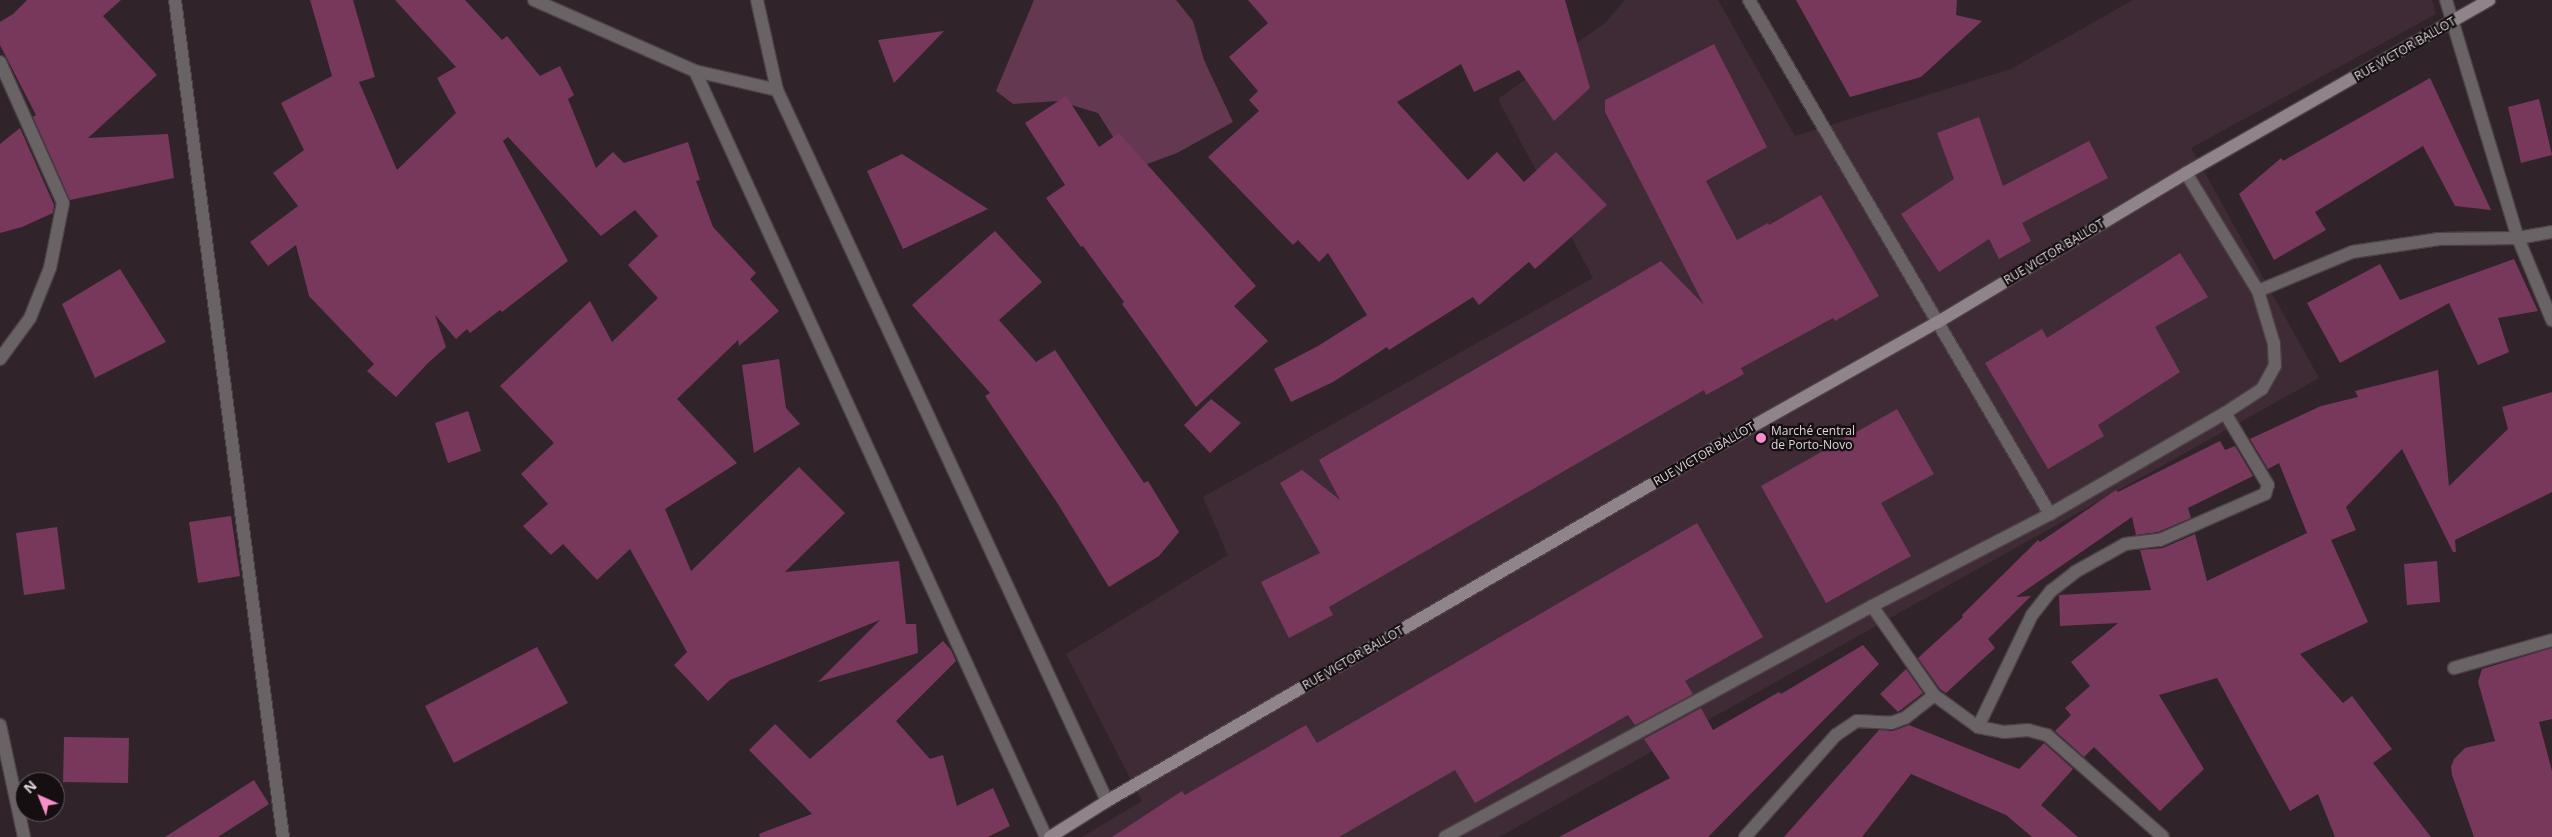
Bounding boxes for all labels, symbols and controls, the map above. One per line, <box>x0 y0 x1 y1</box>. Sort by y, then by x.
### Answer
street label: RUE VICTOR BALLOT <box>2352 14 2458 84</box>
street label: RUE VICTOR BALLOT <box>2001 216 2107 288</box>
street label: RUE VICTOR BALLOT <box>1651 419 1757 489</box>
place label: Marché central de Porto-Novo <box>1771 424 1855 452</box>
marker: Marché central de Porto-Novo <box>1755 432 1767 444</box>
street label: RUE VICTOR BALLOT <box>1300 623 1406 693</box>
north arrow <box>15 772 65 822</box>
text: N <box>19 776 41 797</box>

